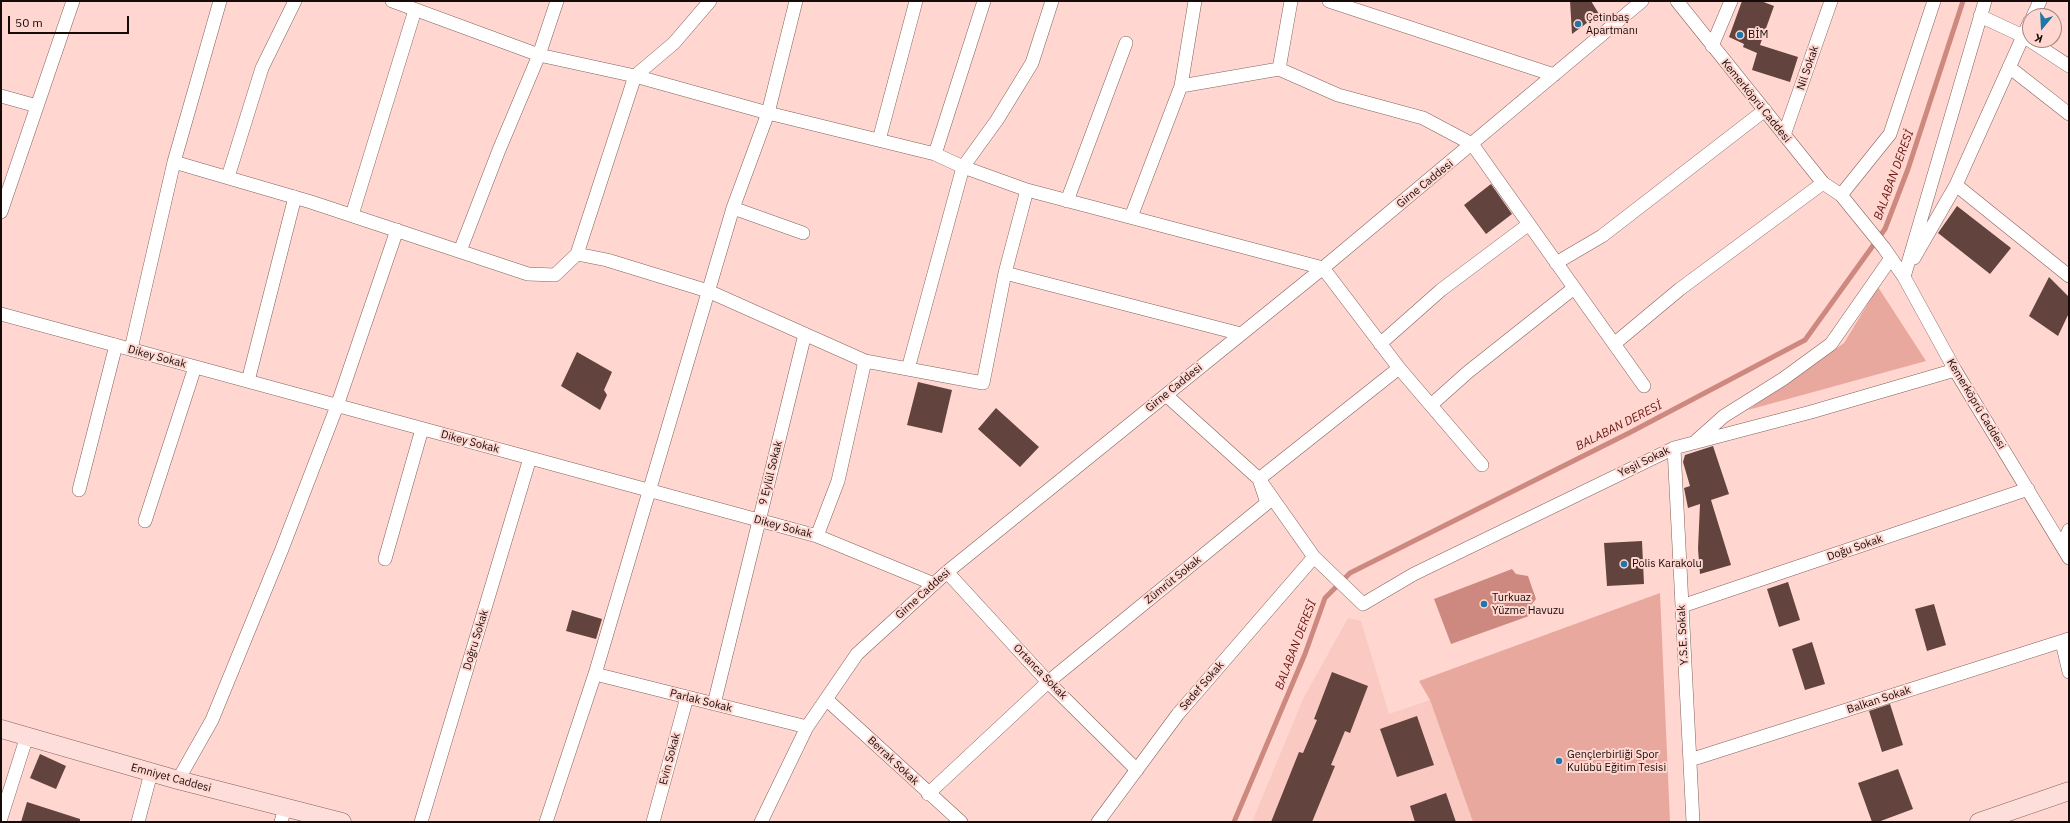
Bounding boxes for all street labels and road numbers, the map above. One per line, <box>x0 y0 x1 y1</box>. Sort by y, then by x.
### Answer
street label: Nil Sokak <box>1794 44 1822 92</box>
street label: Kemerköprü Caddesi <box>1718 57 1794 145</box>
street label: Girne Caddesi <box>1394 157 1456 211</box>
street label: Dikey Sokak <box>126 343 188 371</box>
street label: Kemerköprü Caddesi <box>1944 356 2008 452</box>
street label: Girne Caddesi <box>1143 361 1205 415</box>
street label: Dikey Sokak <box>439 428 501 456</box>
street label: 9 Eylül Sokak <box>757 439 785 507</box>
street label: Yeşil Sokak <box>1616 444 1672 480</box>
street label: Dikey Sokak <box>752 513 814 541</box>
street label: Doğu Sokak <box>1825 532 1885 564</box>
street label: Zümrüt Sokak <box>1142 553 1204 607</box>
street label: Girne Caddesi <box>893 566 953 622</box>
street label: Y.S.E. Sokak <box>1675 605 1691 665</box>
street label: Doğru Sokak <box>461 608 491 672</box>
street label: Ortanca Sokak <box>1010 642 1070 702</box>
street label: Sedef Sokak <box>1177 659 1227 713</box>
street label: Balkan Sokak <box>1845 683 1913 717</box>
street label: Parlak Sokak <box>669 687 733 715</box>
street label: Evin Sokak <box>657 732 683 786</box>
street label: Berrak Sokak <box>865 734 921 788</box>
street label: Emniyet Caddesi <box>129 761 213 795</box>

